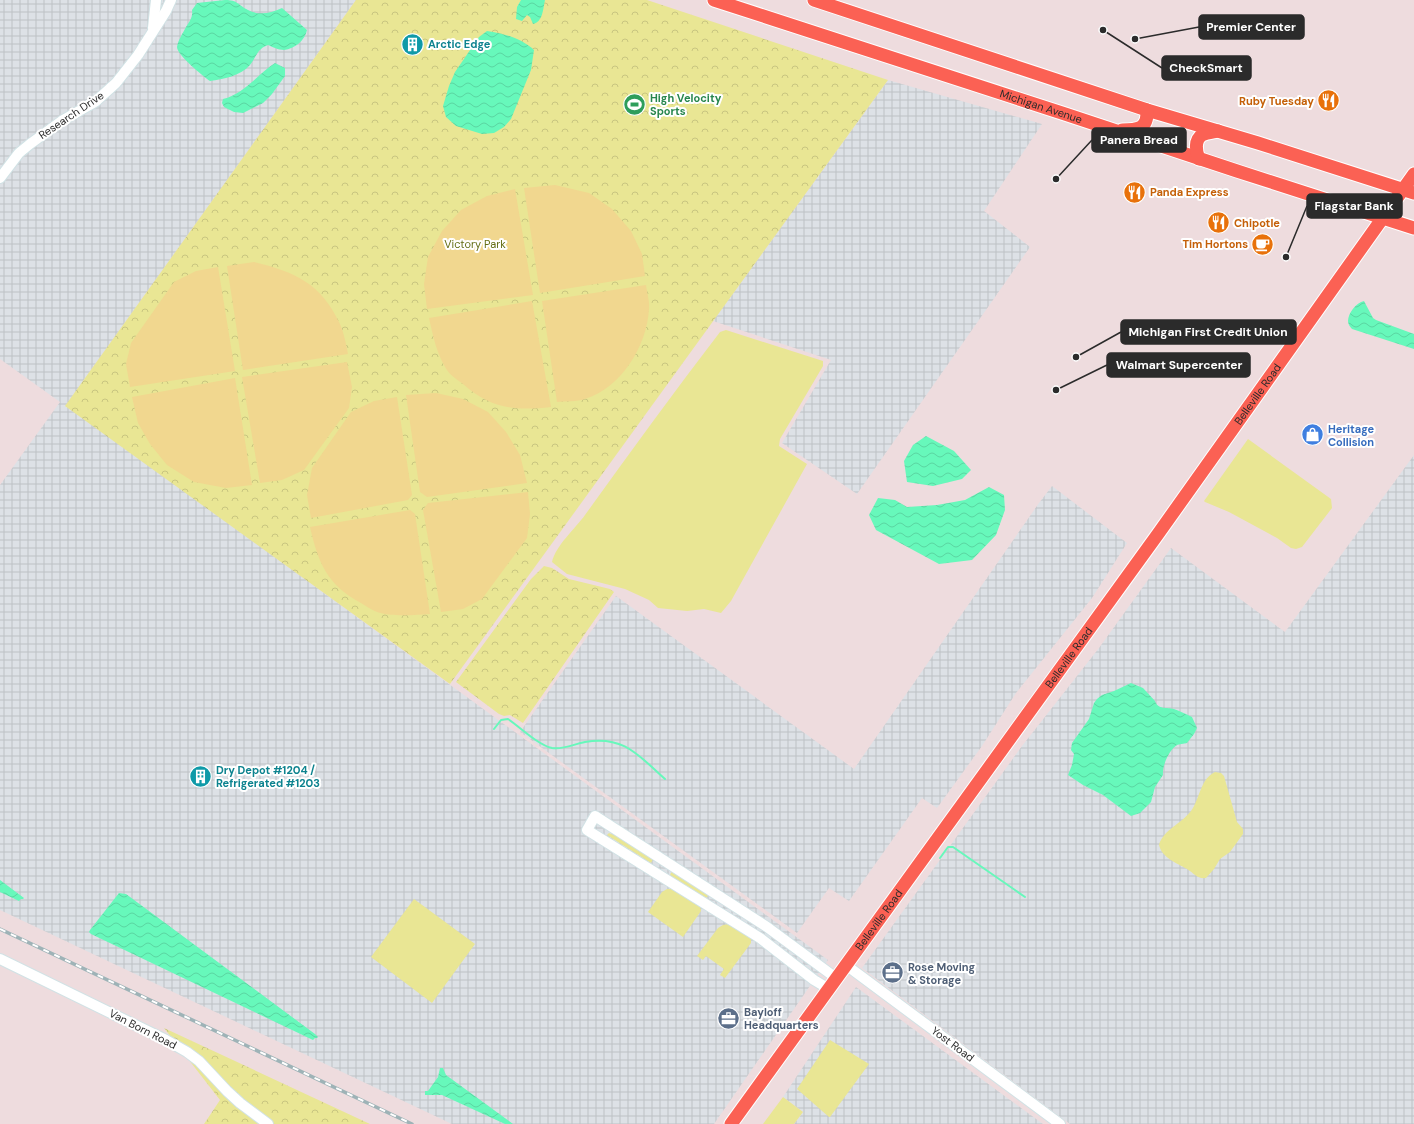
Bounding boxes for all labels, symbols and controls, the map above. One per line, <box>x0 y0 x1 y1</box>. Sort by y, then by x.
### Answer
callout: Premier Center <box>1199 15 1304 39</box>
text: Premier Center <box>1206 19 1296 35</box>
building icon: Arctic Edge <box>399 31 425 57</box>
place label: Arctic Edge <box>428 37 491 51</box>
callout: CheckSmart <box>1162 56 1251 80</box>
text: CheckSmart <box>1169 60 1243 76</box>
street label: Michigan Avenue <box>998 86 1084 126</box>
street label: Research Drive <box>36 88 106 142</box>
restaurant icon: Ruby Tuesday <box>1316 88 1342 114</box>
sports icon: High Velocity Sports <box>622 91 648 117</box>
place label: High Velocity Sports <box>650 91 722 118</box>
place label: Ruby Tuesday <box>1239 94 1314 108</box>
callout: Panera Bread <box>1092 128 1186 152</box>
text: Panera Bread <box>1100 132 1178 148</box>
restaurant icon: Panda Express <box>1121 179 1147 205</box>
place label: Panda Express <box>1150 185 1229 199</box>
callout: Flagstar Bank <box>1307 194 1402 218</box>
text: Flagstar Bank <box>1314 198 1394 214</box>
restaurant icon: Chipotle <box>1206 210 1232 236</box>
place label: Chipotle <box>1234 216 1280 230</box>
cafe icon: Tim Hortons <box>1250 231 1276 257</box>
park label: Victory Park <box>444 237 506 251</box>
place label: Tim Hortons <box>1182 237 1248 251</box>
callout: Michigan First Credit Union <box>1121 320 1296 344</box>
text: Michigan First Credit Union <box>1128 324 1288 340</box>
callout: Walmart Supercenter <box>1107 353 1250 377</box>
text: Walmart Supercenter <box>1116 357 1242 373</box>
street label: Belleville Road <box>1231 361 1284 427</box>
shop icon: Heritage Collision <box>1299 422 1325 448</box>
place label: Heritage Collision <box>1328 422 1375 449</box>
street label: Belleville Road <box>1042 624 1096 691</box>
building icon: Dry Depot #1204 / Refrigerated #1203 <box>188 763 214 789</box>
place label: Dry Depot #1204 / Refrigerated #1203 <box>216 763 320 790</box>
street label: Belleville Road <box>852 887 906 953</box>
office icon: Rose Moving & Storage <box>880 960 906 986</box>
place label: Rose Moving & Storage <box>908 960 976 987</box>
office icon: Bayloff Headquarters <box>716 1005 742 1031</box>
place label: Bayloff Headquarters <box>744 1005 819 1032</box>
street label: Van Born Road <box>107 1006 179 1052</box>
street label: Yost Road <box>929 1023 977 1065</box>

